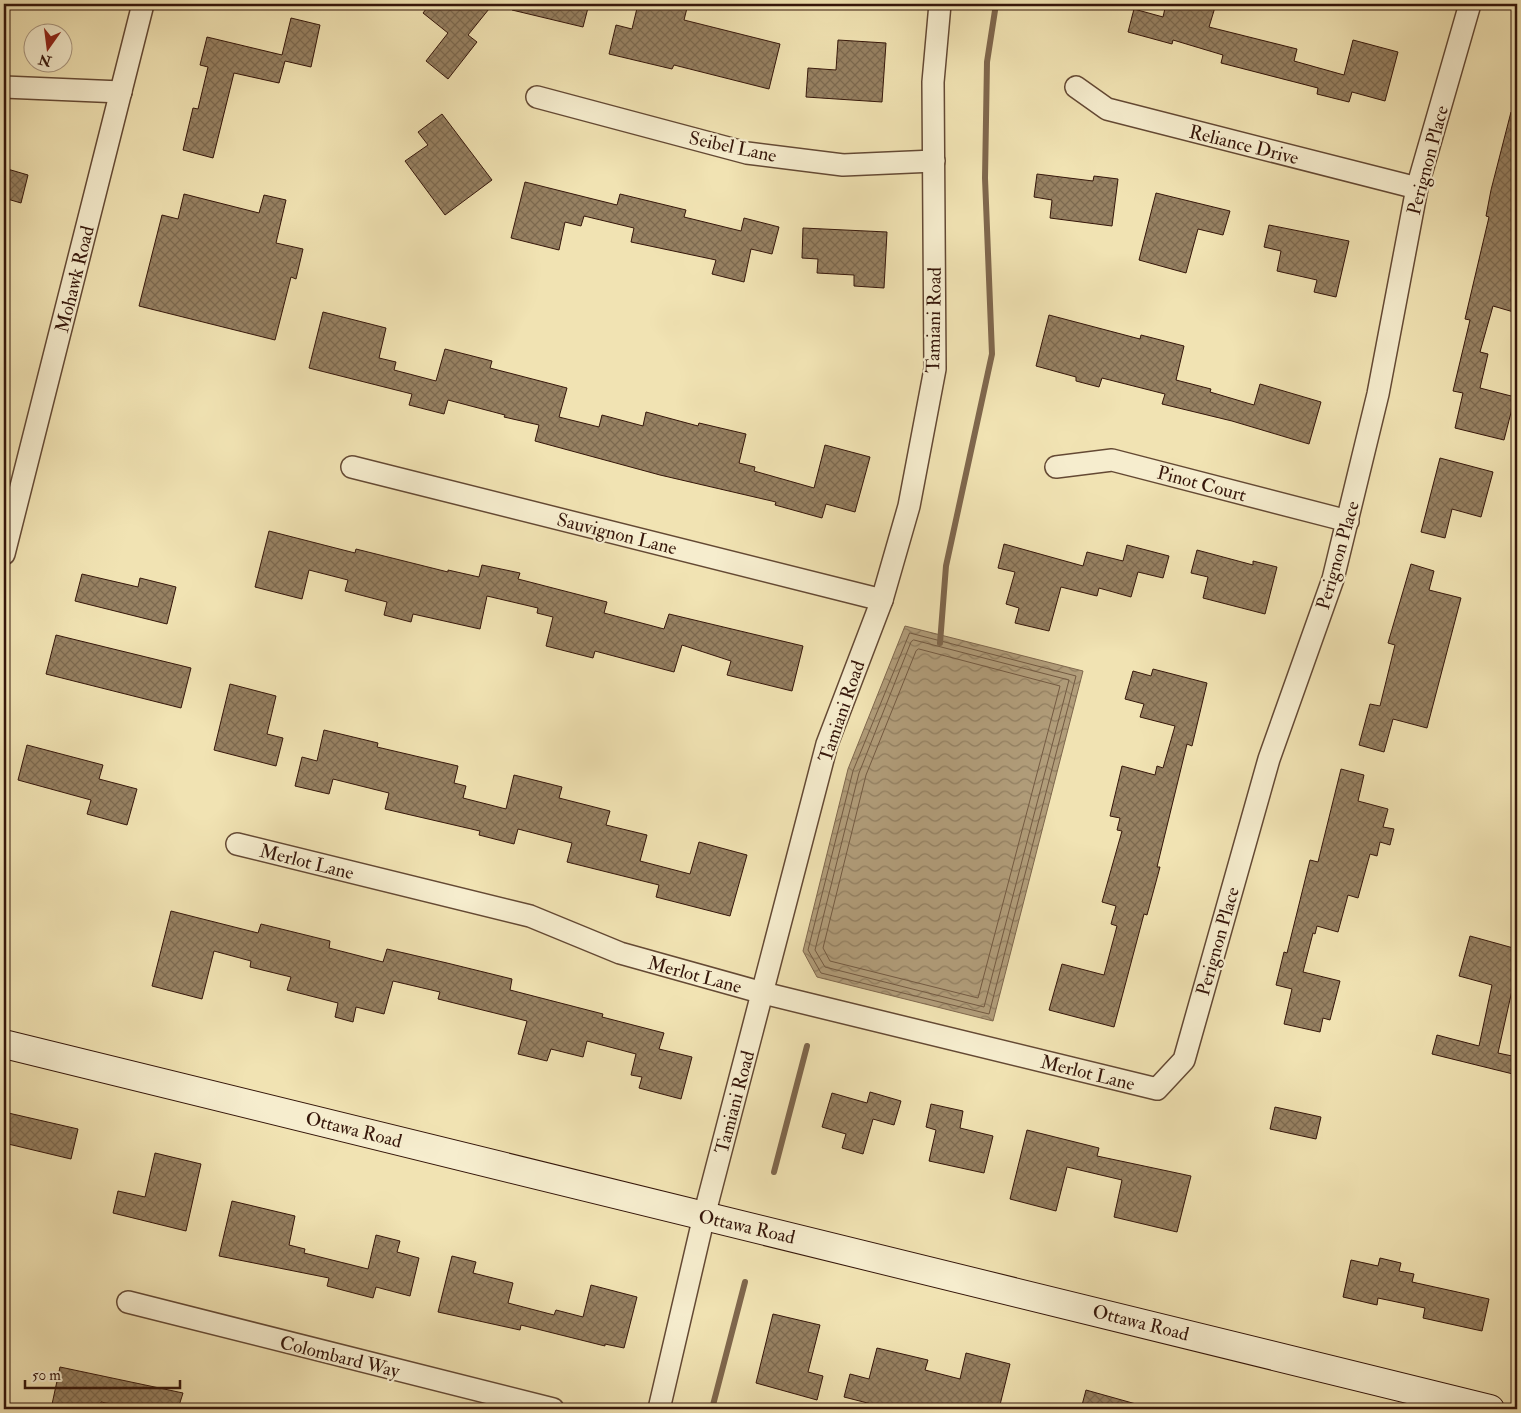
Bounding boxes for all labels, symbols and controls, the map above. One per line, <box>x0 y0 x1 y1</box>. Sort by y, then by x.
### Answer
north arrow <box>22 22 72 72</box>
text: N <box>36 50 54 70</box>
street label: Perignon Place <box>1402 103 1454 218</box>
street label: Reliance Drive <box>1187 120 1301 170</box>
street label: Seibel Lane <box>687 126 779 168</box>
street label: Mohawk Road <box>50 223 100 335</box>
street label: Tamiani Road <box>921 266 947 373</box>
street label: Pinot Court <box>1155 461 1249 507</box>
street label: Perignon Place <box>1311 498 1365 612</box>
street label: Sauvignon Lane <box>554 507 679 560</box>
street label: Tamiani Road <box>813 657 871 765</box>
street label: Merlot Lane <box>257 839 356 885</box>
street label: Perignon Place <box>1191 884 1245 998</box>
street label: Merlot Lane <box>645 951 744 999</box>
street label: Tamiani Road <box>710 1047 760 1157</box>
street label: Merlot Lane <box>1038 1050 1137 1096</box>
street label: Ottawa Road <box>303 1106 405 1154</box>
street label: Ottawa Road <box>696 1204 798 1250</box>
street label: Ottawa Road <box>1090 1299 1192 1347</box>
street label: Colombard Way <box>277 1330 403 1384</box>
scale bar <box>25 1358 180 1390</box>
text: 50 m <box>32 1366 61 1385</box>

